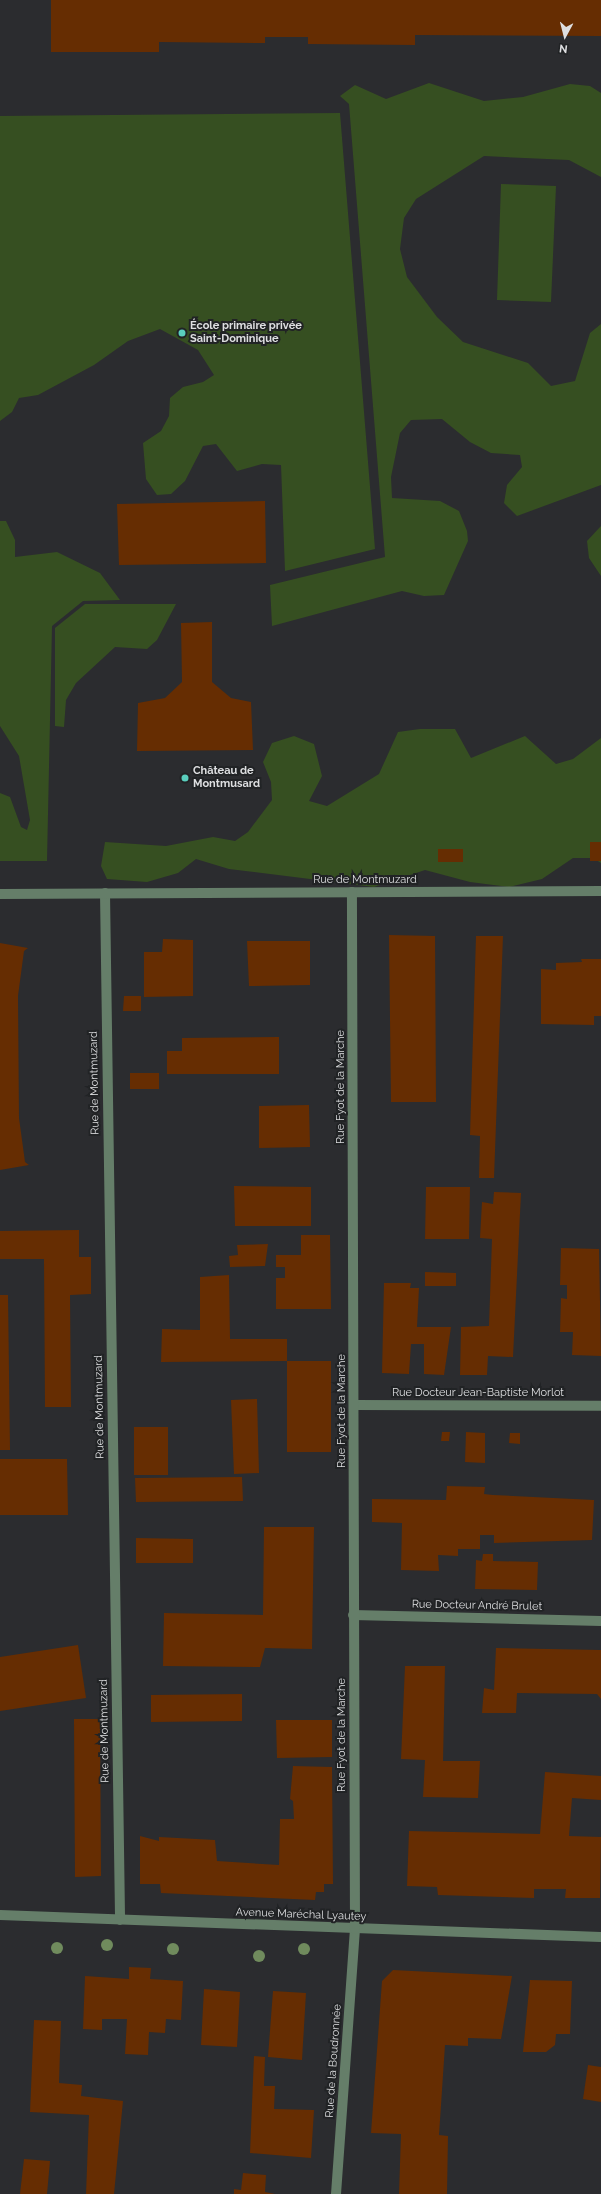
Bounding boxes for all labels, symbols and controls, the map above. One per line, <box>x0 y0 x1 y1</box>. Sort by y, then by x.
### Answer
north arrow <box>545 16 585 56</box>
text: N <box>559 41 568 55</box>
place label: École primaire privée Saint-Dominique <box>190 320 302 346</box>
marker: École primaire privée Saint-Dominique <box>177 328 187 338</box>
place label: Château de Montmusard <box>193 765 260 791</box>
marker: Château de Montmusard <box>180 773 190 783</box>
street label: Rue de Montmuzard <box>313 873 417 887</box>
street label: Rue Fyot de la Marche <box>334 1030 348 1144</box>
street label: Rue de Montmuzard <box>87 1031 103 1135</box>
street label: Rue Fyot de la Marche <box>335 1354 349 1468</box>
street label: Rue de Montmuzard <box>92 1355 108 1459</box>
street label: Rue Docteur Jean-Baptiste Morlot <box>392 1386 564 1400</box>
street label: Rue Docteur André Brulet <box>411 1598 543 1614</box>
street label: Rue Fyot de la Marche <box>335 1678 349 1792</box>
street label: Rue de Montmuzard <box>97 1679 113 1783</box>
street label: Avenue Maréchal Lyautey <box>235 1906 367 1924</box>
street label: Rue de la Boudronnée <box>323 2004 345 2118</box>

